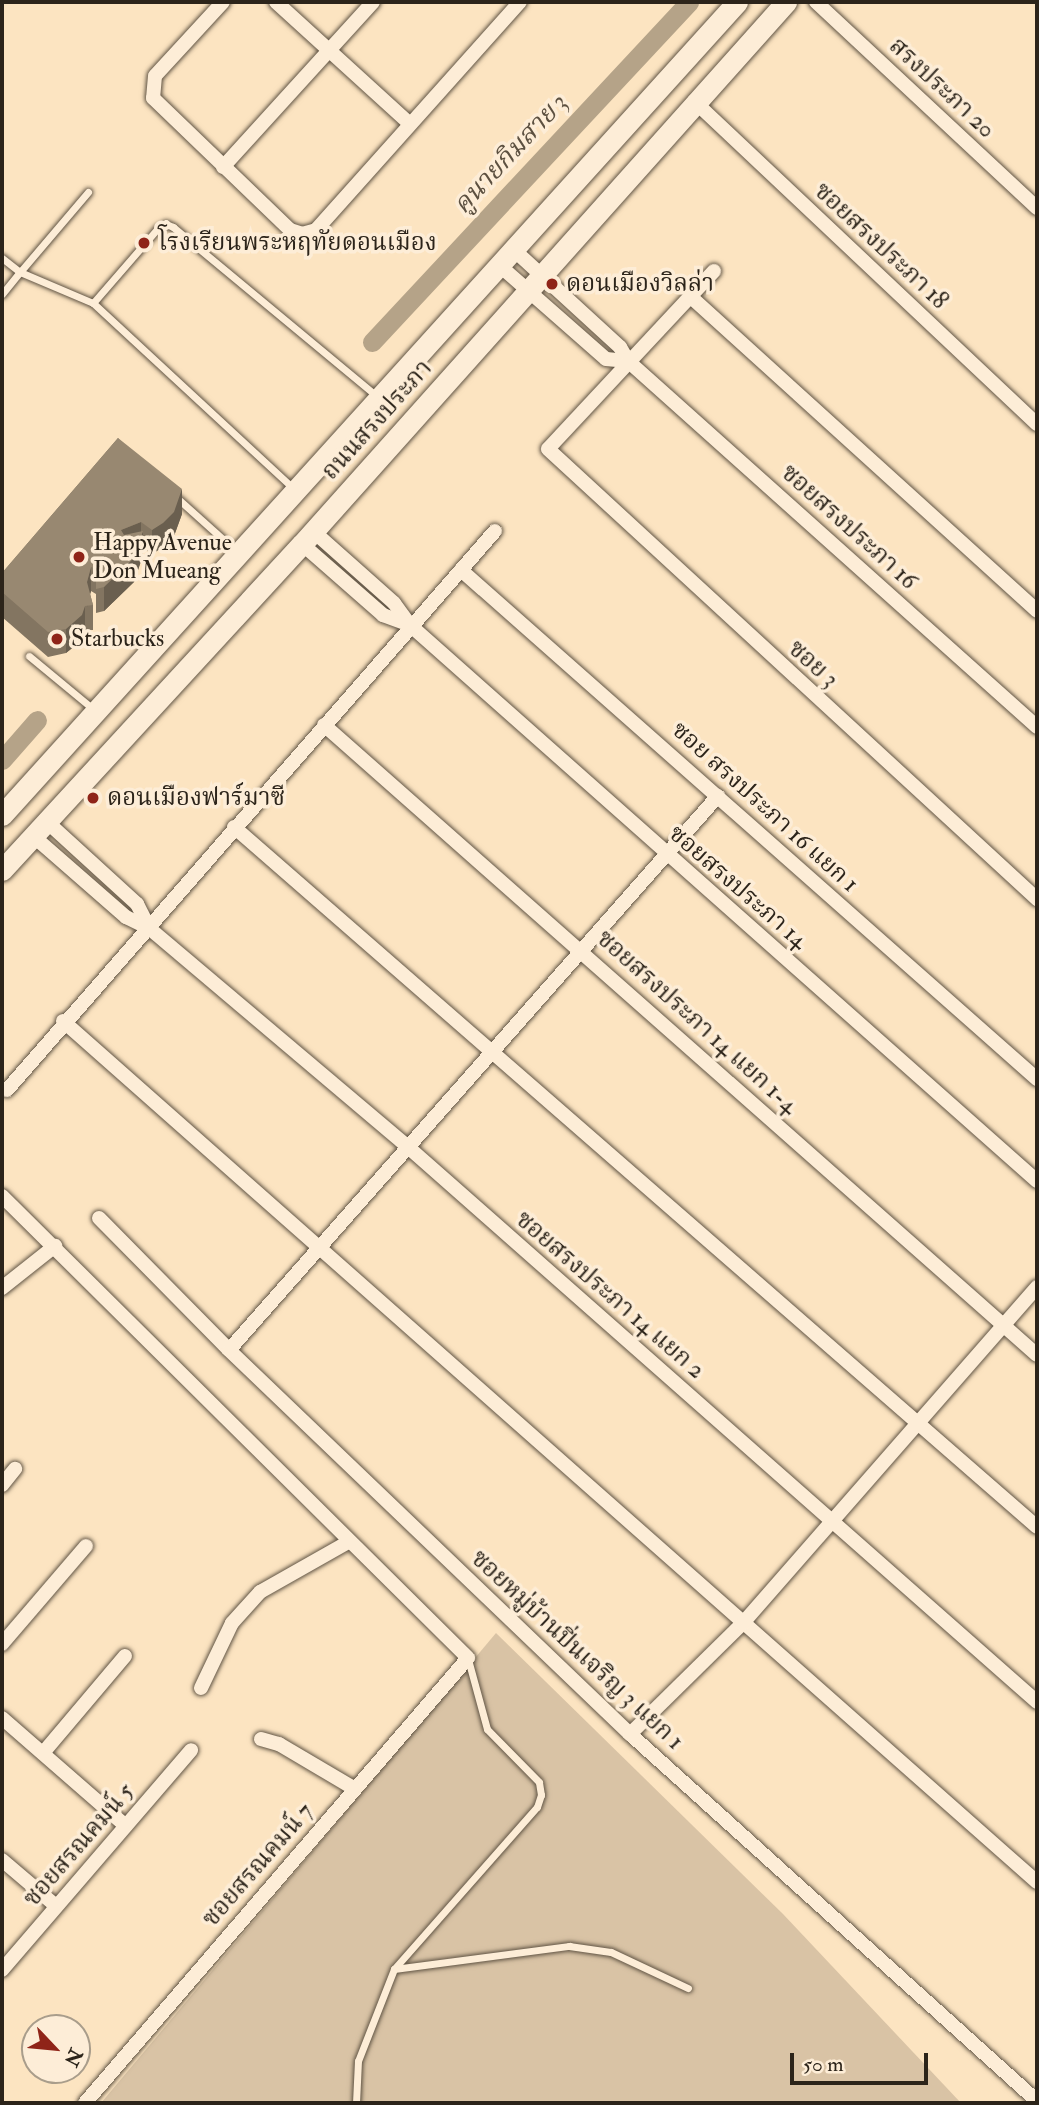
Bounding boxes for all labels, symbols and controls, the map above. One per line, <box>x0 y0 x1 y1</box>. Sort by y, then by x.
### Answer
street label: สรงประภา 20 <box>883 32 1001 144</box>
water label: คูนายกิมสาย 3 <box>447 87 575 221</box>
street label: ซอยสรงประภา 18 <box>808 177 954 315</box>
place label: โรงเรียนพระหฤทัยดอนเมือง <box>158 229 437 257</box>
marker: โรงเรียนพระหฤทัยดอนเมือง <box>136 235 152 251</box>
place label: ดอนเมืองวิลล่า <box>566 270 714 298</box>
marker: ดอนเมืองวิลล่า <box>544 276 560 292</box>
street label: ถนนสรงประภา <box>316 354 438 486</box>
street label: ซอยสรงประภา 16 <box>775 458 923 596</box>
place label: Happy Avenue Don Mueang <box>93 529 232 585</box>
marker: Happy Avenue Don Mueang <box>71 549 87 565</box>
place label: Starbucks <box>71 625 164 653</box>
marker: Starbucks <box>49 631 65 647</box>
street label: ซอย 3 <box>782 634 844 694</box>
street label: ซอย สรงประภา 16 แยก 1 <box>666 716 864 898</box>
place label: ดอนเมืองฟาร์มาซี <box>107 784 285 812</box>
marker: ดอนเมืองฟาร์มาซี <box>85 790 101 806</box>
street label: ซอยสรงประภา 14 <box>663 819 813 955</box>
street label: ซอยสรงประภา 14 แยก 1-4 <box>591 924 803 1120</box>
street label: ซอยสรงประภา 14 แยก 2 <box>510 1205 710 1385</box>
street label: ซอยหมู่บ้านปิ่นเจริญ 3 แยก 1 <box>465 1544 689 1756</box>
street label: ซอยสรณคมน์ 5 <box>18 1777 140 1913</box>
street label: ซอยสรณคมน์ 7 <box>196 1797 320 1933</box>
north arrow <box>21 2014 91 2084</box>
scale bar <box>794 2038 932 2082</box>
text: N <box>59 2044 88 2070</box>
text: 50 m <box>803 2051 844 2078</box>

